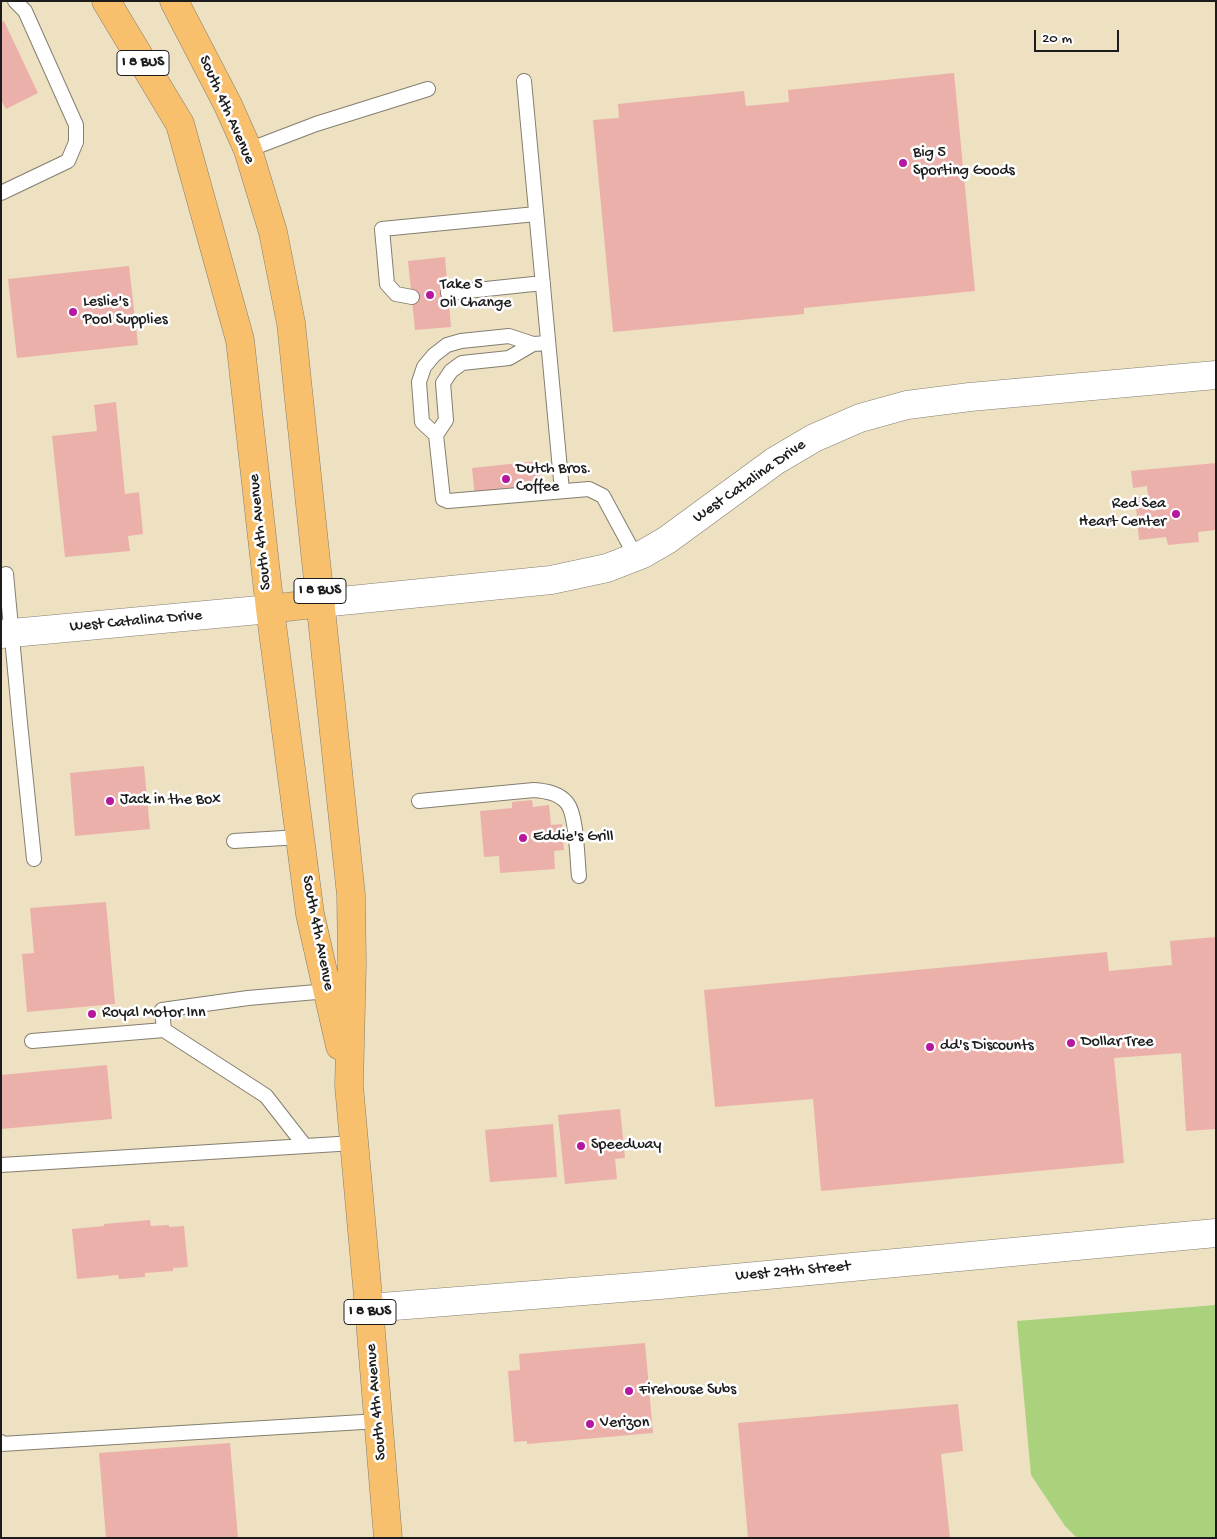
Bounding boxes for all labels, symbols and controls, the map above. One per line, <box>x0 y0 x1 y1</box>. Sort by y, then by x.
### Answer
scale bar <box>1037 20 1122 52</box>
text: 20 m <box>1042 30 1072 48</box>
road number: I 8 BUS <box>117 50 169 76</box>
street label: South 4th Avenue <box>193 53 259 167</box>
place label: Big 5 Sporting Goods <box>913 144 1015 182</box>
marker: Big 5 Sporting Goods <box>897 157 909 169</box>
place label: Take 5 Oil Change <box>440 276 512 314</box>
marker: Take 5 Oil Change <box>424 289 436 301</box>
place label: Leslie's Pool Supplies <box>83 293 168 331</box>
marker: Leslie's Pool Supplies <box>67 306 79 318</box>
street label: West Catalina Drive <box>690 436 810 528</box>
place label: Dutch Bros. Coffee <box>516 460 591 498</box>
street label: South 4th Avenue <box>245 473 277 591</box>
marker: Dutch Bros. Coffee <box>500 473 512 485</box>
place label: Red Sea Heart Center <box>1079 495 1166 533</box>
marker: Red Sea Heart Center <box>1170 508 1182 520</box>
road number: I 8 BUS <box>294 578 346 604</box>
street label: West Catalina Drive <box>69 607 203 637</box>
place label: Jack in the Box <box>120 791 221 811</box>
marker: Jack in the Box <box>104 795 116 807</box>
place label: Eddie's Grill <box>533 828 613 848</box>
marker: Eddie's Grill <box>517 832 529 844</box>
street label: South 4th Avenue <box>296 874 338 992</box>
place label: Royal Motor Inn <box>102 1004 206 1024</box>
marker: Royal Motor Inn <box>86 1008 98 1020</box>
place label: Dollar Tree <box>1081 1033 1153 1053</box>
place label: dd's Discounts <box>940 1037 1034 1057</box>
marker: Dollar Tree <box>1065 1037 1077 1049</box>
marker: dd's Discounts <box>924 1041 936 1053</box>
place label: Speedway <box>591 1136 661 1156</box>
marker: Speedway <box>575 1140 587 1152</box>
street label: West 29th Street <box>735 1257 851 1287</box>
road number: I 8 BUS <box>344 1300 396 1324</box>
street label: South 4th Avenue <box>362 1343 392 1461</box>
place label: Firehouse Subs <box>639 1381 736 1401</box>
marker: Firehouse Subs <box>623 1385 635 1397</box>
place label: Verizon <box>600 1414 649 1434</box>
marker: Verizon <box>584 1418 596 1430</box>

